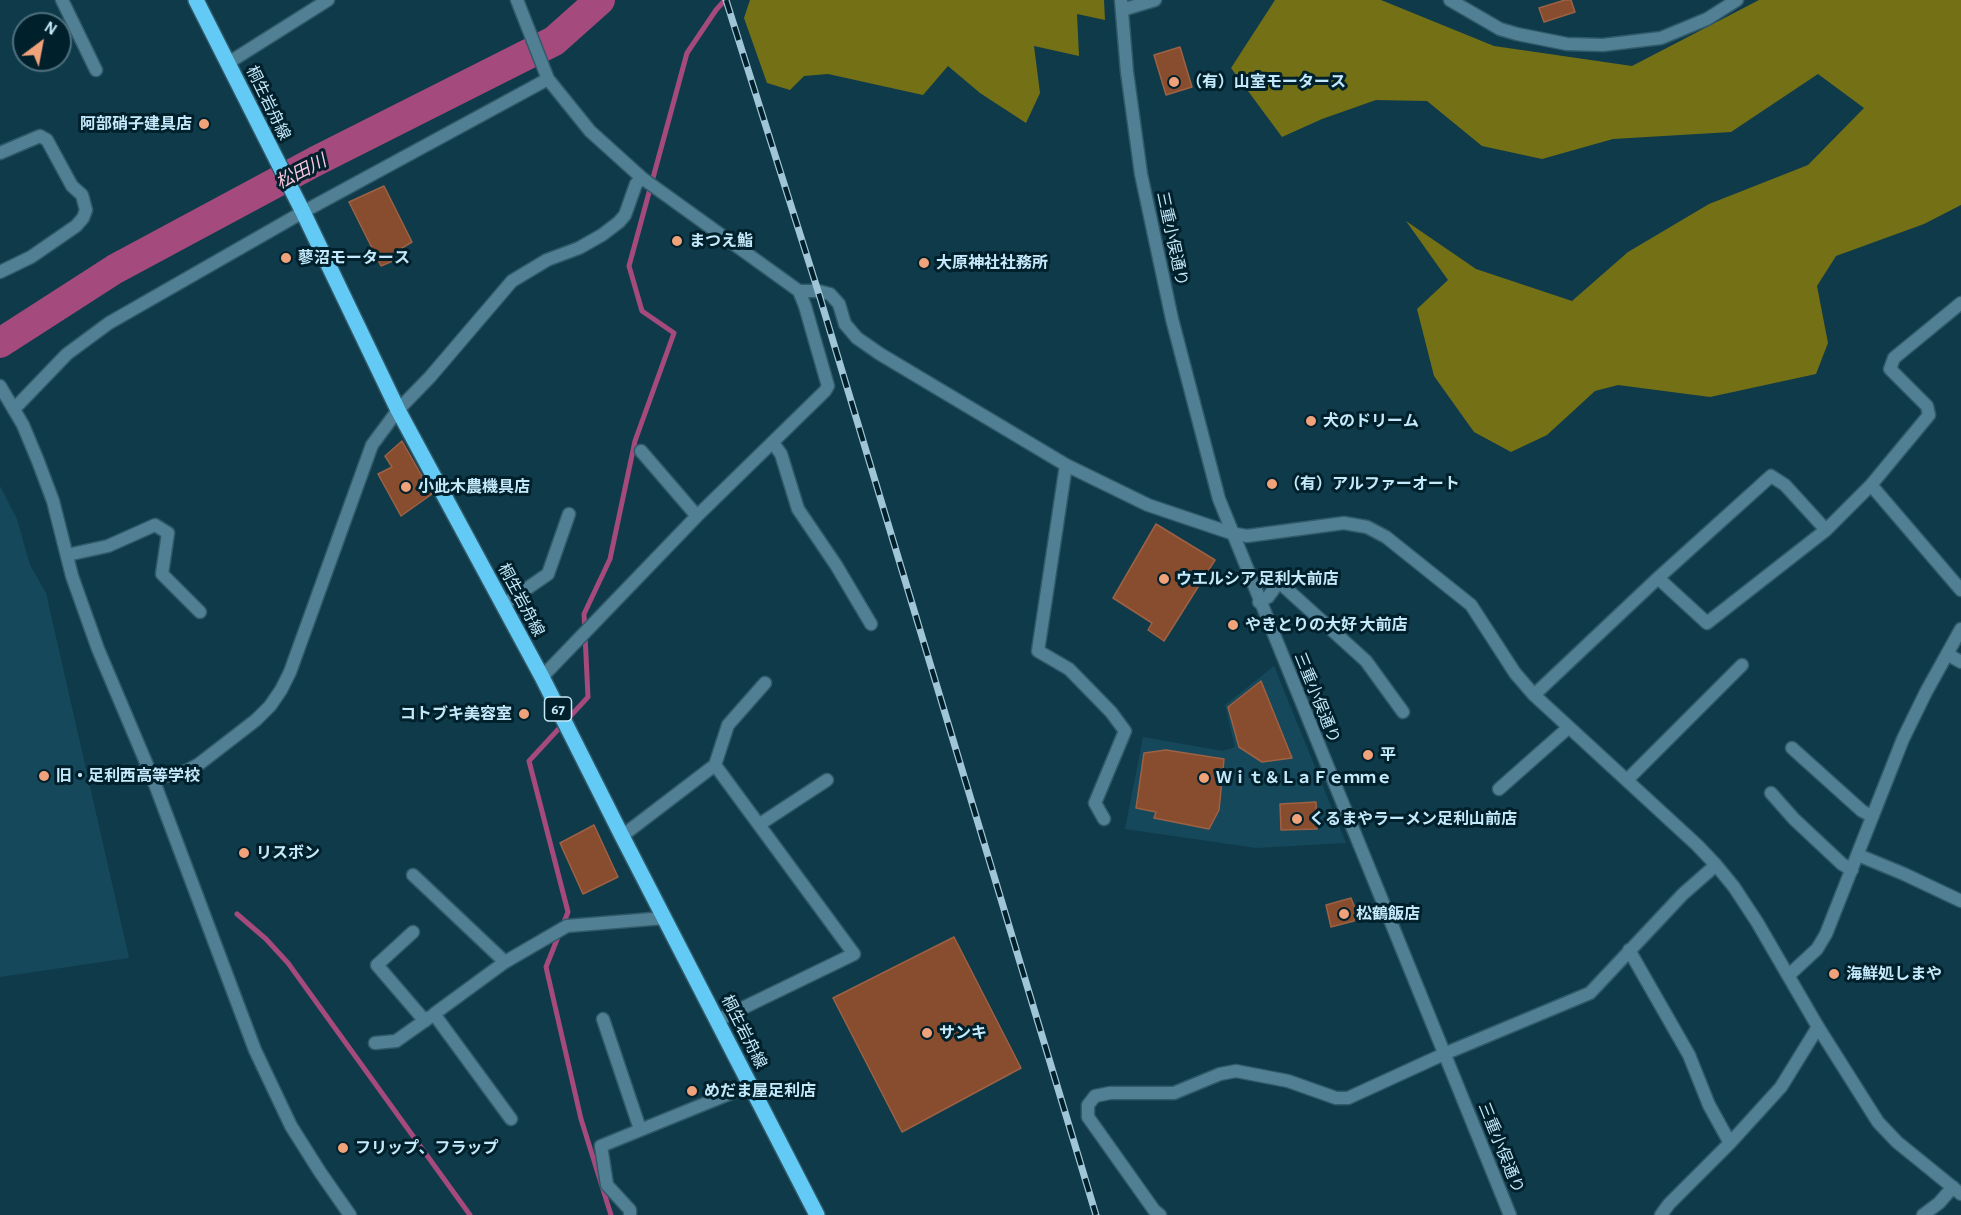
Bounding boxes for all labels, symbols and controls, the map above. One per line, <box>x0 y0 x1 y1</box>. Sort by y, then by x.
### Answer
north arrow <box>12 12 72 72</box>
text: N <box>42 19 59 38</box>
street label: 桐生岩舟線 <box>242 63 294 143</box>
place label: （有）山室モータース <box>1186 72 1346 92</box>
marker: （有）山室モータース <box>1167 75 1181 89</box>
place label: 阿部硝子建具店 <box>80 114 192 134</box>
marker: 阿部硝子建具店 <box>197 117 211 131</box>
water label: 松田川 <box>272 150 330 194</box>
street label: 三重小俣通り <box>1153 190 1191 288</box>
place label: まつえ鮨 <box>689 231 753 251</box>
marker: まつえ鮨 <box>670 234 684 248</box>
place label: 蓼沼モータース <box>298 248 410 268</box>
marker: 蓼沼モータース <box>279 251 293 265</box>
place label: 大原神社社務所 <box>936 253 1048 273</box>
marker: 大原神社社務所 <box>917 256 931 270</box>
place label: 犬のドリーム <box>1323 411 1419 431</box>
marker: 犬のドリーム <box>1304 414 1318 428</box>
place label: （有）アルファーオート <box>1284 474 1460 494</box>
place label: 小此木農機具店 <box>418 477 530 497</box>
marker: （有）アルファーオート <box>1265 477 1279 491</box>
marker: 小此木農機具店 <box>399 480 413 494</box>
street label: 桐生岩舟線 <box>494 560 548 640</box>
place label: ウエルシア 足利大前店 <box>1176 569 1338 589</box>
marker: ウエルシア 足利大前店 <box>1157 572 1171 586</box>
place label: やきとりの大好 大前店 <box>1245 615 1407 635</box>
marker: やきとりの大好 大前店 <box>1226 618 1240 632</box>
street label: 三重小俣通り <box>1290 650 1344 746</box>
road number: 67 <box>544 697 572 721</box>
place label: コトブキ美容室 <box>400 704 512 724</box>
marker: コトブキ美容室 <box>517 707 531 721</box>
place label: 平 <box>1380 745 1396 765</box>
marker: 平 <box>1361 748 1375 762</box>
place label: 旧・足利西高等学校 <box>56 766 200 786</box>
place label: Ｗｉｔ＆ＬａＦｅｍｍｅ <box>1216 768 1392 788</box>
marker: 旧・足利西高等学校 <box>37 769 51 783</box>
marker: Ｗｉｔ＆ＬａＦｅｍｍｅ <box>1197 771 1211 785</box>
place label: くるまやラーメン足利山前店 <box>1309 809 1517 829</box>
marker: くるまやラーメン足利山前店 <box>1290 812 1304 826</box>
place label: リスボン <box>256 843 320 863</box>
marker: リスボン <box>237 846 251 860</box>
place label: 松鶴飯店 <box>1356 904 1420 924</box>
marker: 松鶴飯店 <box>1337 907 1351 921</box>
place label: 海鮮処しまや <box>1846 964 1942 984</box>
marker: 海鮮処しまや <box>1827 967 1841 981</box>
street label: 桐生岩舟線 <box>717 992 771 1072</box>
place label: サンキ <box>939 1023 987 1043</box>
marker: サンキ <box>920 1026 934 1040</box>
place label: めだま屋足利店 <box>704 1081 816 1101</box>
marker: めだま屋足利店 <box>685 1084 699 1098</box>
street label: 三重小俣通り <box>1474 1100 1528 1196</box>
place label: フリップ、フラップ <box>355 1138 499 1158</box>
marker: フリップ、フラップ <box>336 1141 350 1155</box>

